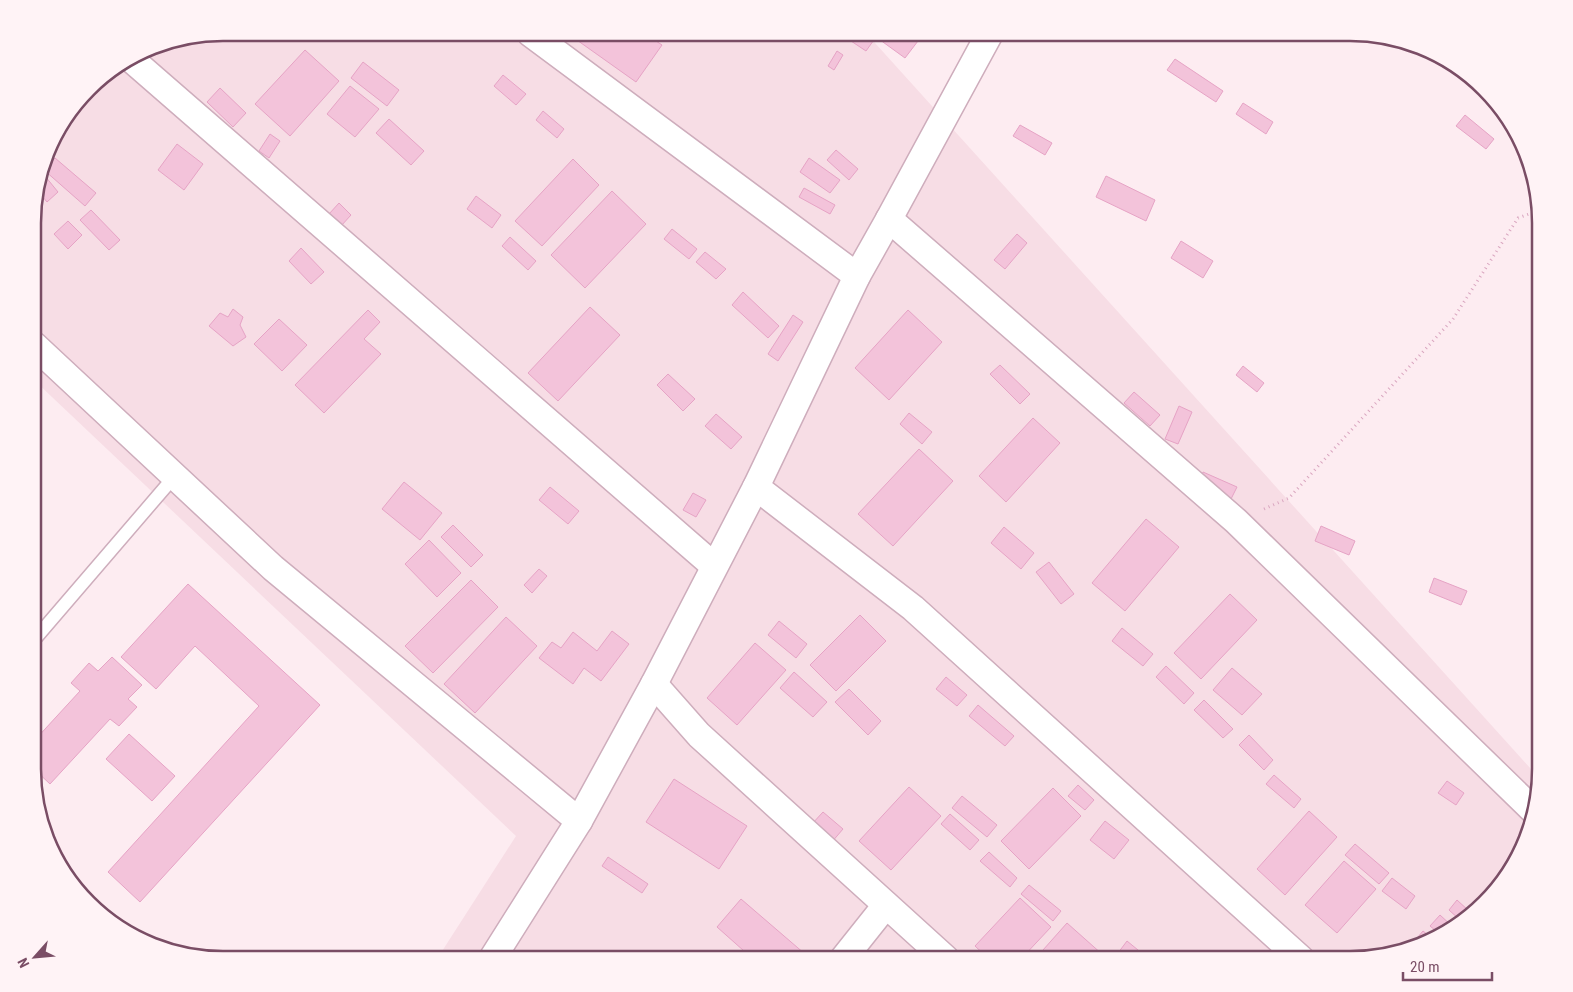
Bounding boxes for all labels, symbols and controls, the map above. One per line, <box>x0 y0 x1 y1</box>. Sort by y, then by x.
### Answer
north arrow <box>10 932 60 982</box>
scale bar <box>1403 950 1492 982</box>
text: N <box>14 955 32 970</box>
text: 20 m <box>1410 958 1440 976</box>

